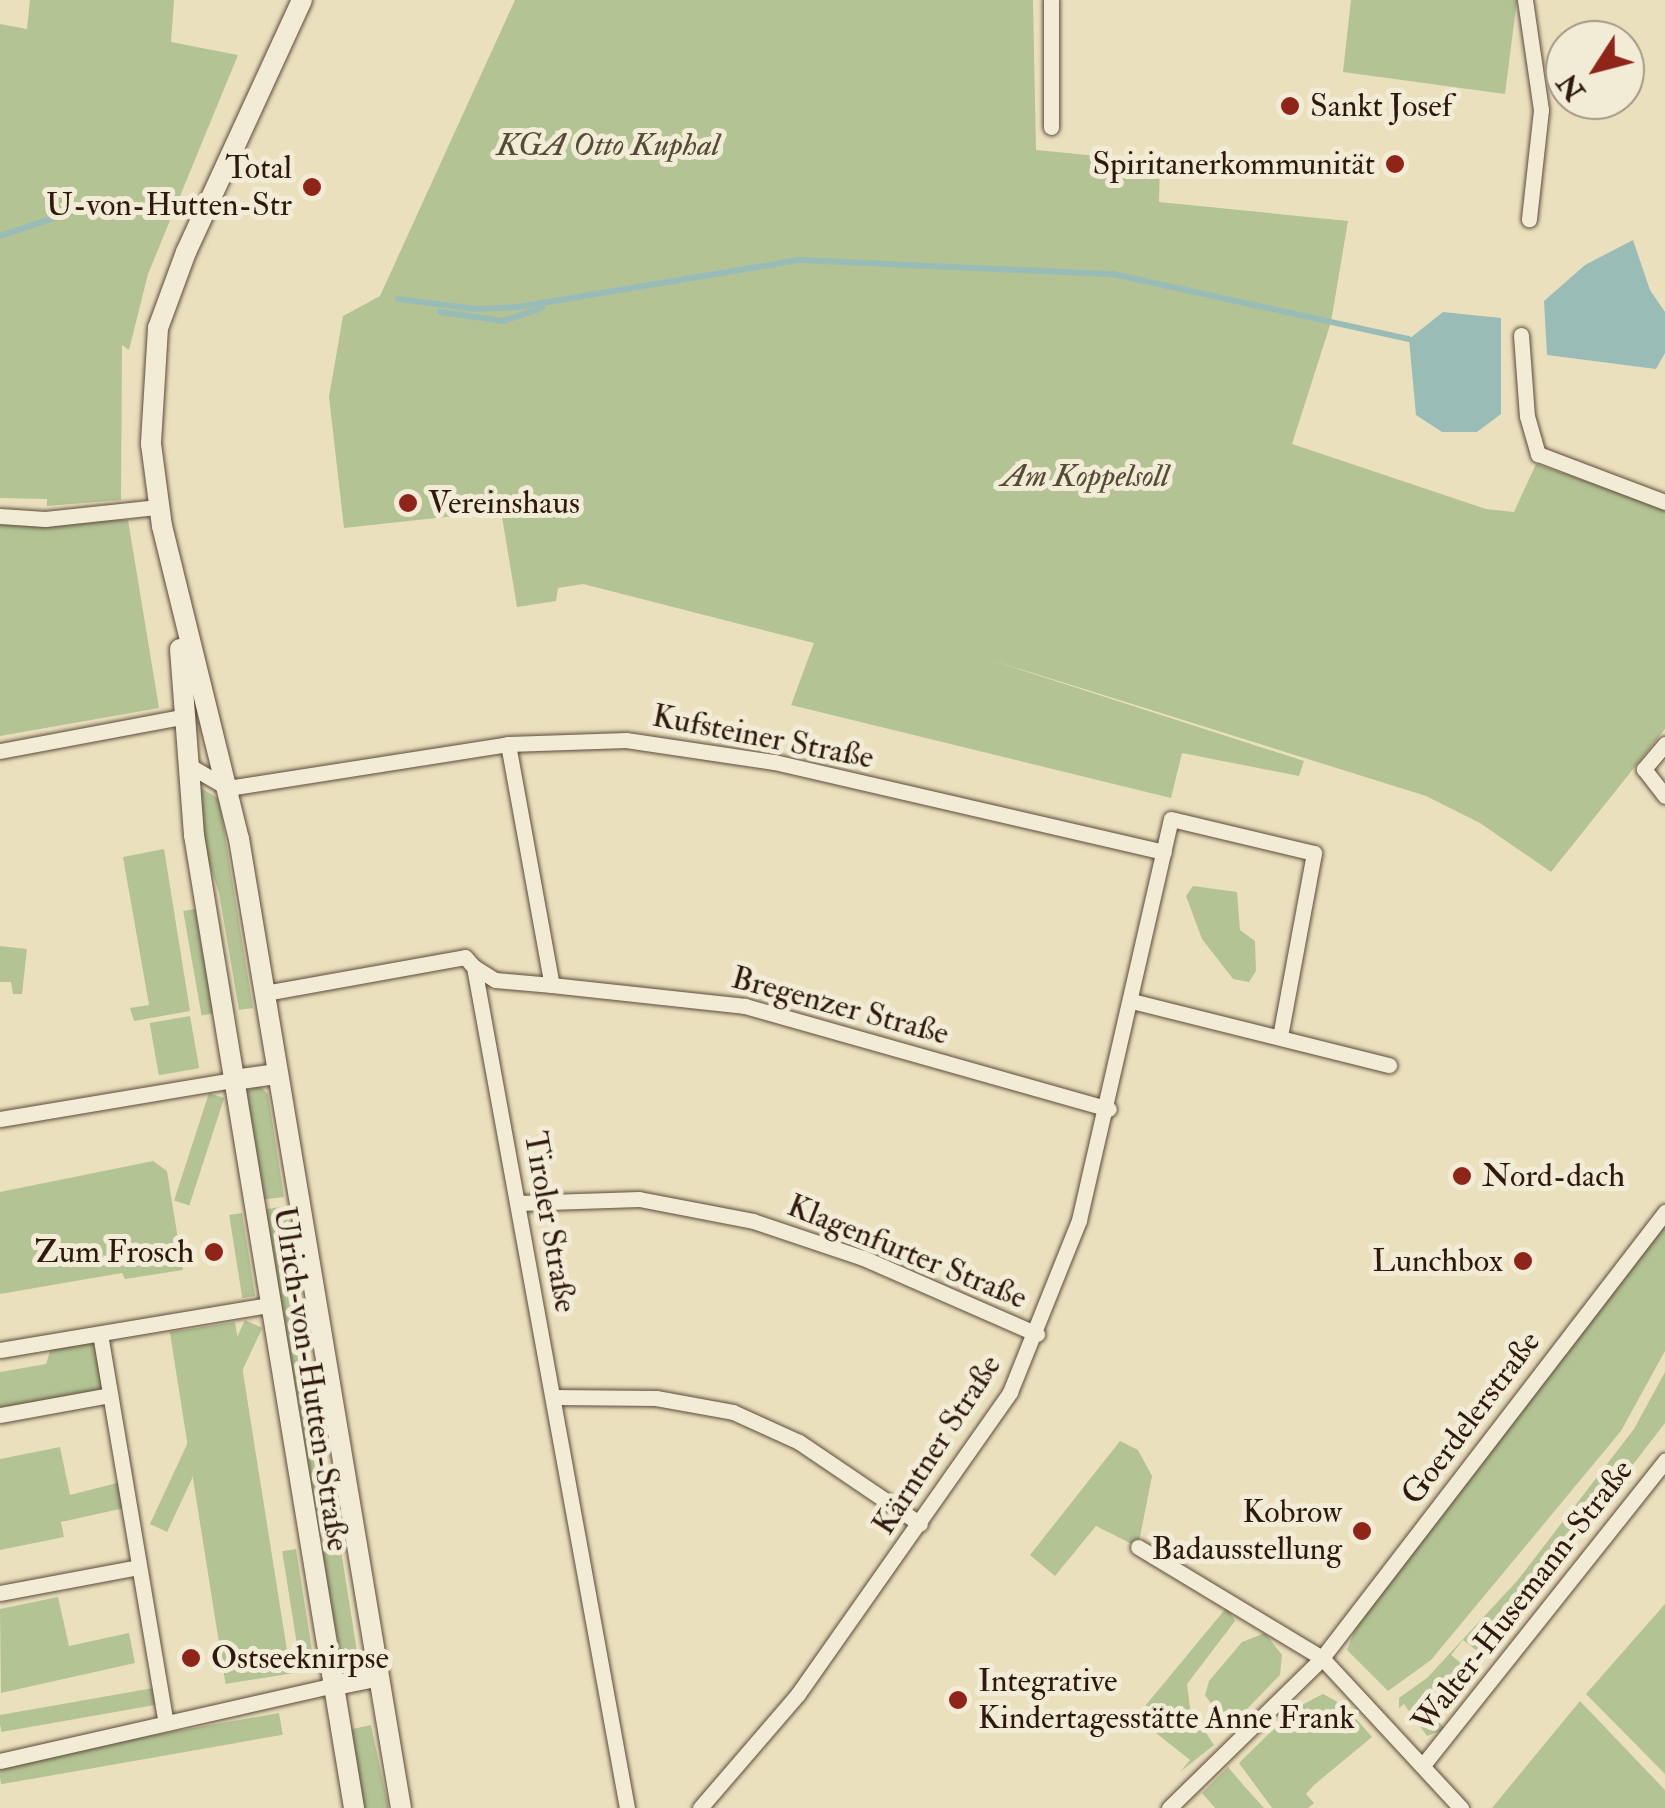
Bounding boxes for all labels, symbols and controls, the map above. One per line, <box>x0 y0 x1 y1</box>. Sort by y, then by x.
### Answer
north arrow <box>1545 20 1645 120</box>
text: N <box>1550 66 1593 107</box>
place label: Sankt Josef <box>1310 87 1452 125</box>
marker: Sankt Josef <box>1279 95 1301 117</box>
park label: KGA Otto Kuphal <box>496 126 720 164</box>
place label: Spiritanerkommunität <box>1092 145 1375 183</box>
place label: Total U-von-Hutten-Str <box>46 150 292 225</box>
marker: Spiritanerkommunität <box>1384 153 1406 175</box>
marker: Total U-von-Hutten-Str <box>301 176 323 198</box>
park label: Am Koppelsoll <box>1001 457 1169 495</box>
place label: Vereinshaus <box>428 484 580 522</box>
marker: Vereinshaus <box>397 492 419 514</box>
street label: Kufsteiner Straße <box>649 697 877 777</box>
street label: Bregenzer Straße <box>727 959 953 1053</box>
street label: Tiroler Straße <box>515 1129 585 1315</box>
place label: Nord-dach <box>1482 1157 1625 1195</box>
marker: Nord-dach <box>1451 1165 1473 1187</box>
street label: Klagenfurter Straße <box>782 1187 1032 1317</box>
street label: Ulrich-von-Hutten-Straße <box>265 1204 357 1554</box>
place label: Zum Frosch <box>35 1233 194 1271</box>
marker: Zum Frosch <box>203 1241 225 1263</box>
place label: Lunchbox <box>1372 1242 1503 1280</box>
marker: Lunchbox <box>1512 1250 1534 1272</box>
street label: Goerdelerstraße <box>1393 1324 1549 1512</box>
street label: Kärntner Straße <box>865 1348 1009 1542</box>
street label: Walter-Husemann-Straße <box>1405 1452 1641 1740</box>
place label: Kobrow Badausstellung <box>1152 1494 1342 1569</box>
marker: Kobrow Badausstellung <box>1351 1520 1373 1542</box>
place label: Ostseeknirpse <box>211 1639 389 1677</box>
marker: Ostseeknirpse <box>180 1647 202 1669</box>
place label: Integrative Kindertagesstätte Anne Frank <box>978 1663 1355 1738</box>
marker: Integrative Kindertagesstätte Anne Frank <box>947 1689 969 1711</box>

